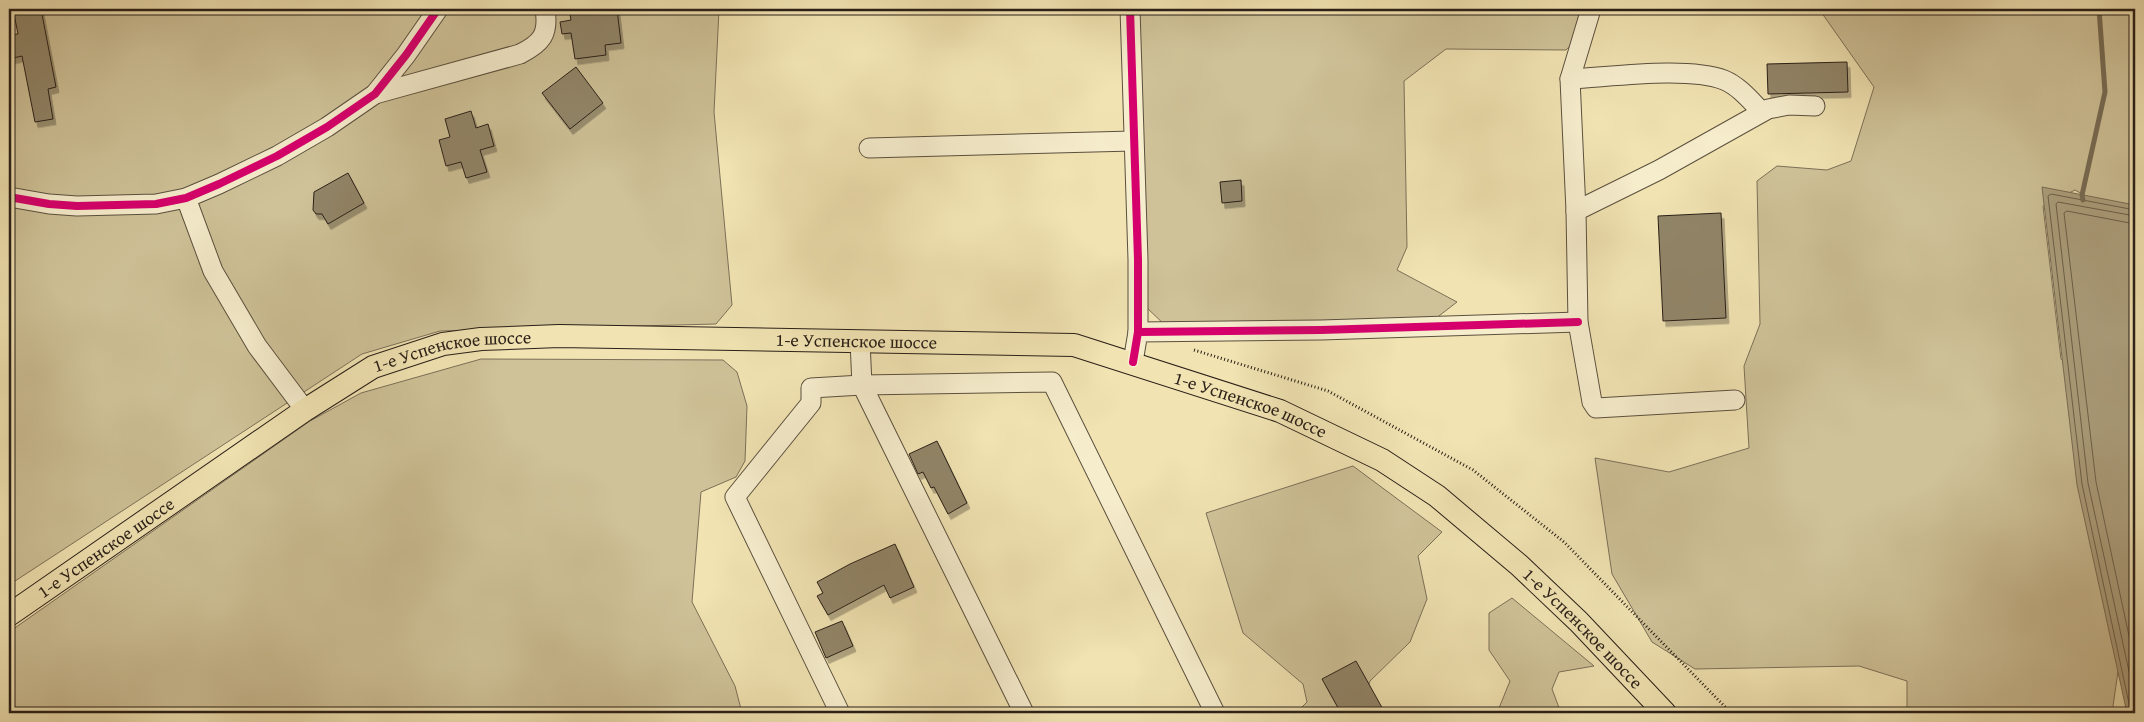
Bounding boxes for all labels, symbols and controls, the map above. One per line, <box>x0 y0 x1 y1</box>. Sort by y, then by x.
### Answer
street label: 1-е Успенское шоссе <box>369 323 532 379</box>
street label: 1-е Успенское шоссе <box>775 326 937 356</box>
street label: 1-е Успенское шоссе <box>1171 364 1332 445</box>
street label: 1-е Успенское шоссе <box>32 490 180 604</box>
street label: 1-е Успенское шоссе <box>1517 561 1650 695</box>

